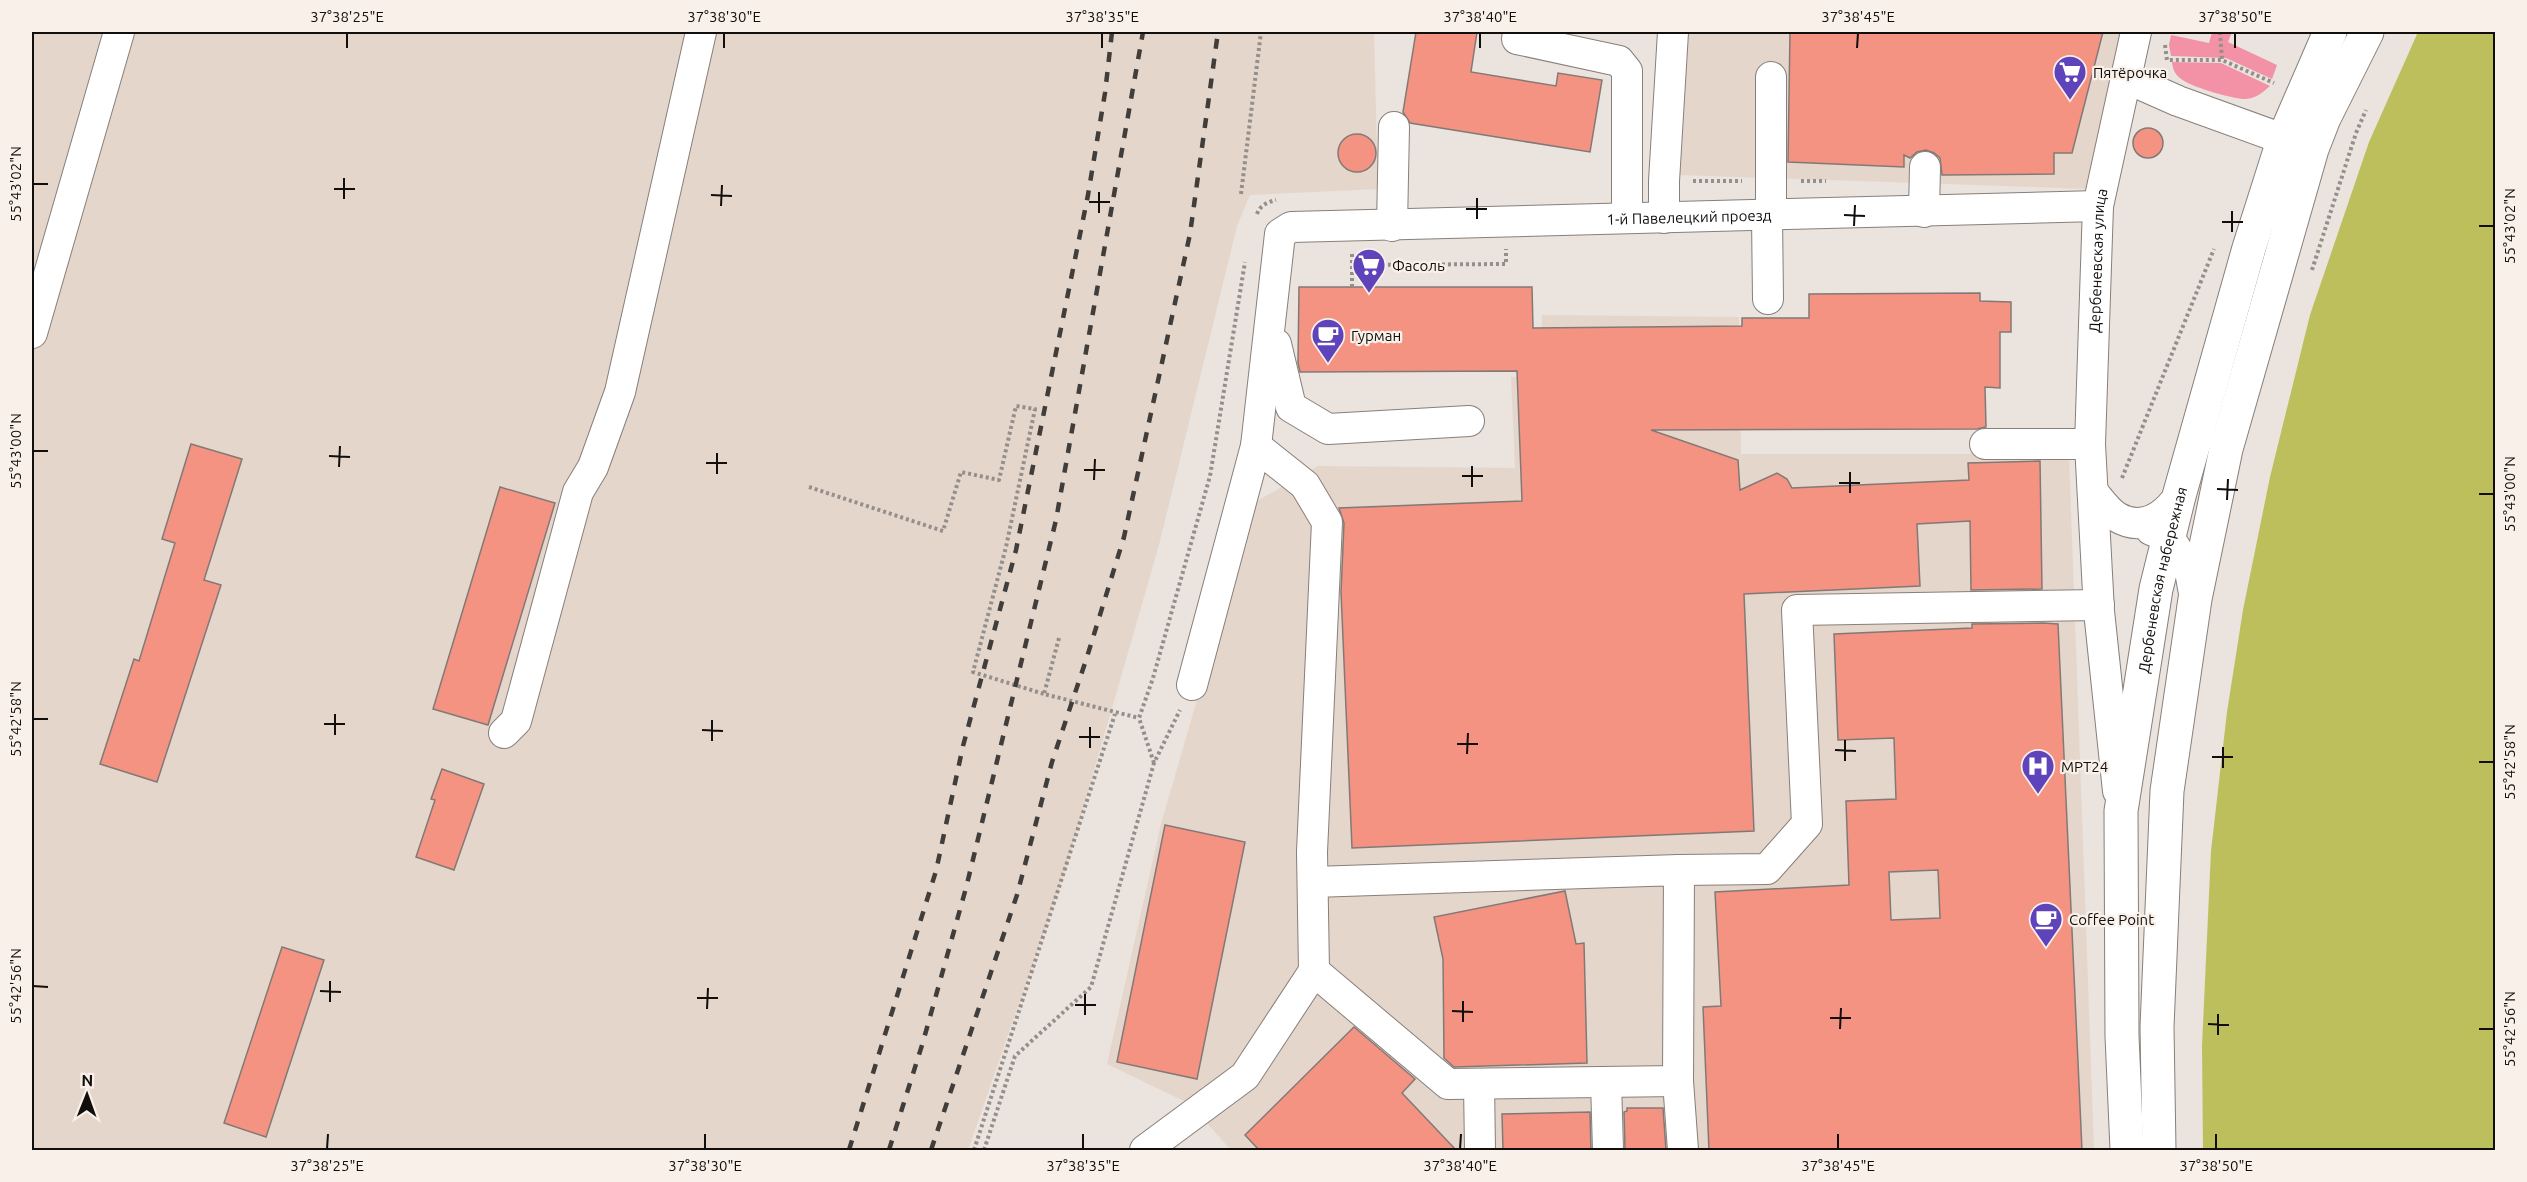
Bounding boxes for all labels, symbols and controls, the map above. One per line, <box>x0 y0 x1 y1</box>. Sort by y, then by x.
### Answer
text: 37°38'25"E <box>310 8 384 25</box>
text: 37°38'30"E <box>687 8 761 25</box>
text: 37°38'35"E <box>1065 8 1139 25</box>
text: 37°38'40"E <box>1443 8 1517 25</box>
text: 37°38'45"E <box>1821 8 1895 25</box>
text: 37°38'50"E <box>2198 8 2272 25</box>
supermarket icon: Пятёрочка <box>2052 54 2088 101</box>
place label: Пятёрочка <box>2093 64 2167 81</box>
text: 55°43'02"N <box>7 146 24 222</box>
street label: Дербеневская улица <box>2085 187 2110 333</box>
text: 55°43'02"N <box>2501 188 2518 264</box>
street label: 1-й Павелецкий проезд <box>1606 206 1772 227</box>
supermarket icon: Фасоль <box>1351 247 1387 294</box>
place label: Фасоль <box>1392 257 1445 274</box>
cafe icon: Гурман <box>1310 317 1346 364</box>
place label: Гурман <box>1351 327 1401 344</box>
text: 55°43'00"N <box>7 413 24 489</box>
text: 55°43'00"N <box>2501 456 2518 532</box>
street label: Дербеневская набережная <box>2134 485 2190 674</box>
text: 55°42'58"N <box>7 681 24 757</box>
text: 55°42'58"N <box>2501 724 2518 800</box>
hospital icon: МРТ24 <box>2020 748 2056 795</box>
place label: МРТ24 <box>2061 758 2108 775</box>
cafe icon: Coffee Point <box>2028 901 2064 948</box>
place label: Coffee Point <box>2069 911 2154 928</box>
text: 55°42'56"N <box>7 948 24 1024</box>
text: 55°42'56"N <box>2501 991 2518 1067</box>
north arrow <box>57 1065 117 1125</box>
text: N <box>81 1071 93 1089</box>
text: 37°38'25"E <box>290 1157 364 1174</box>
text: 37°38'30"E <box>668 1157 742 1174</box>
text: 37°38'35"E <box>1046 1157 1120 1174</box>
text: 37°38'40"E <box>1423 1157 1497 1174</box>
text: 37°38'45"E <box>1801 1157 1875 1174</box>
text: 37°38'50"E <box>2179 1157 2253 1174</box>

